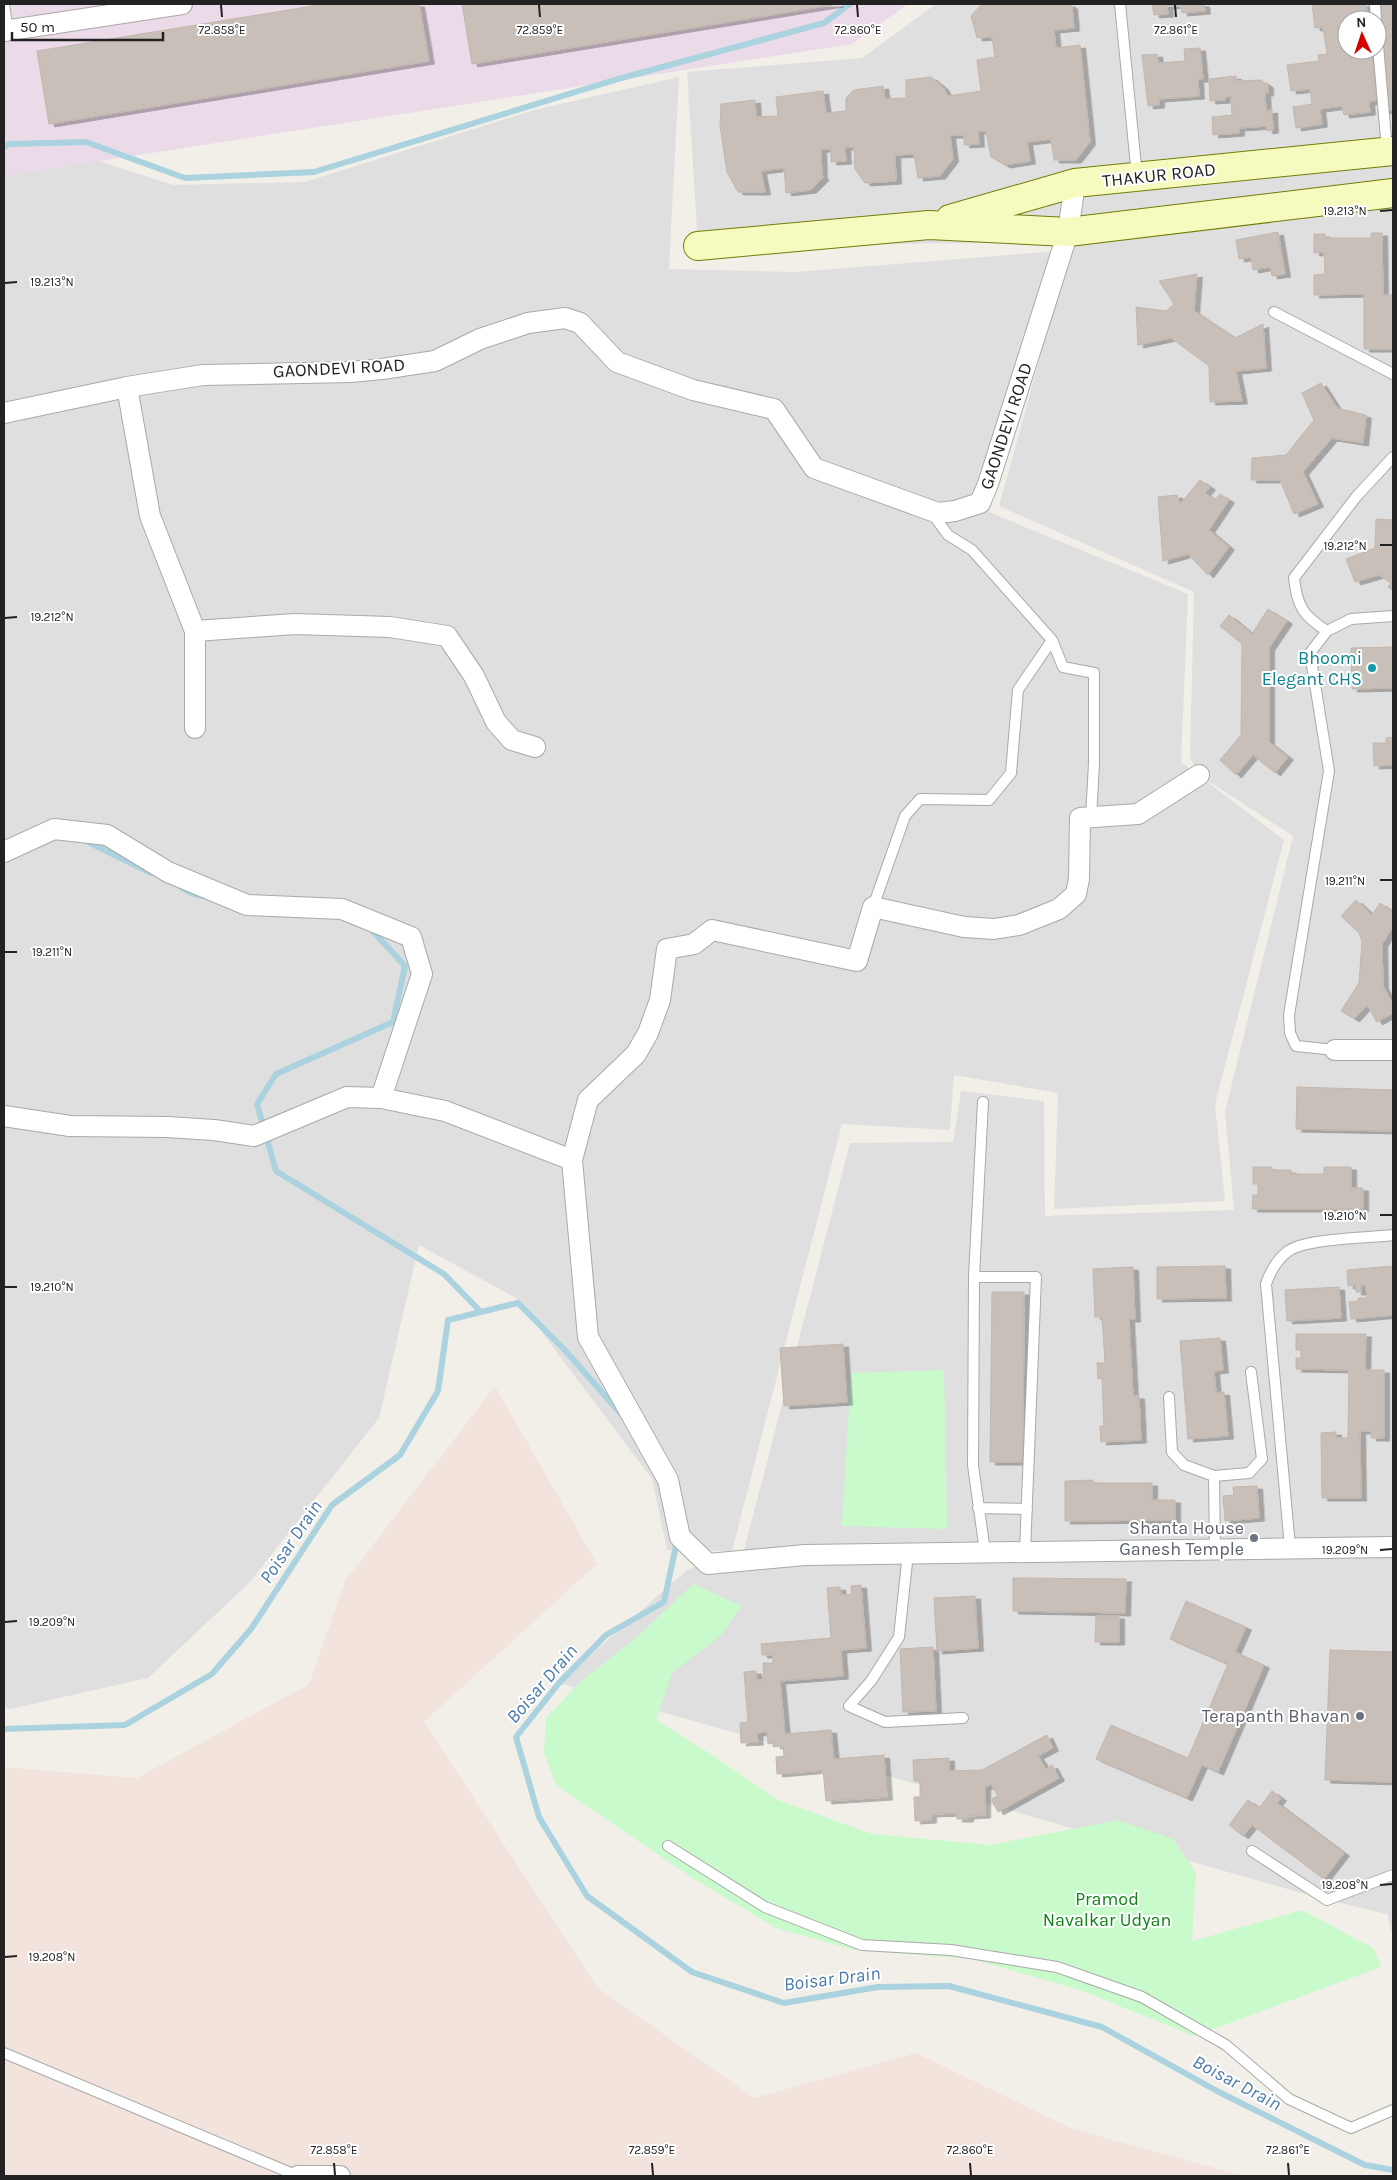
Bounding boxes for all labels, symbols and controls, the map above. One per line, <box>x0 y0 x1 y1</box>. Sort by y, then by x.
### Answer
scale bar <box>12 10 164 42</box>
north arrow <box>1337 10 1387 60</box>
text: N <box>1356 14 1367 31</box>
text: 50 m <box>20 18 55 36</box>
text: 72.858°E <box>198 23 246 37</box>
text: 72.859°E <box>517 23 563 37</box>
text: 72.860°E <box>835 23 881 37</box>
text: 72.861°E <box>1154 23 1198 37</box>
street label: THAKUR ROAD <box>1101 158 1217 192</box>
text: 19.213°N <box>1323 204 1367 218</box>
text: 19.213°N <box>30 275 74 289</box>
street label: GAONDEVI ROAD <box>272 354 406 382</box>
street label: GAONDEVI ROAD <box>975 360 1037 492</box>
text: 19.212°N <box>1323 539 1367 553</box>
text: 19.212°N <box>30 610 74 624</box>
place label: Bhoomi Elegant CHS <box>1262 647 1362 690</box>
marker: Bhoomi Elegant CHS <box>1366 662 1378 674</box>
text: 19.211°N <box>1325 874 1365 888</box>
text: 19.211°N <box>32 945 72 959</box>
text: 19.210°N <box>1323 1209 1367 1223</box>
text: 19.210°N <box>30 1280 74 1294</box>
water label: Poisar Drain <box>255 1496 327 1588</box>
place label: Shanta House Ganesh Temple <box>1119 1517 1244 1560</box>
marker: Shanta House Ganesh Temple <box>1248 1532 1260 1544</box>
text: 19.209°N <box>1322 1543 1368 1557</box>
text: 19.209°N <box>29 1615 75 1629</box>
water label: Boisar Drain <box>502 1640 582 1728</box>
place label: Terapanth Bhavan <box>1202 1705 1350 1727</box>
marker: Terapanth Bhavan <box>1354 1710 1366 1722</box>
text: 19.208°N <box>1322 1878 1368 1892</box>
park label: Pramod Navalkar Udyan <box>1043 1888 1171 1931</box>
text: 19.208°N <box>29 1950 75 1964</box>
water label: Boisar Drain <box>782 1962 882 1996</box>
water label: Boisar Drain <box>1189 2051 1285 2115</box>
text: 72.858°E <box>310 2143 358 2157</box>
text: 72.859°E <box>629 2143 675 2157</box>
text: 72.860°E <box>947 2143 993 2157</box>
text: 72.861°E <box>1266 2143 1310 2157</box>

